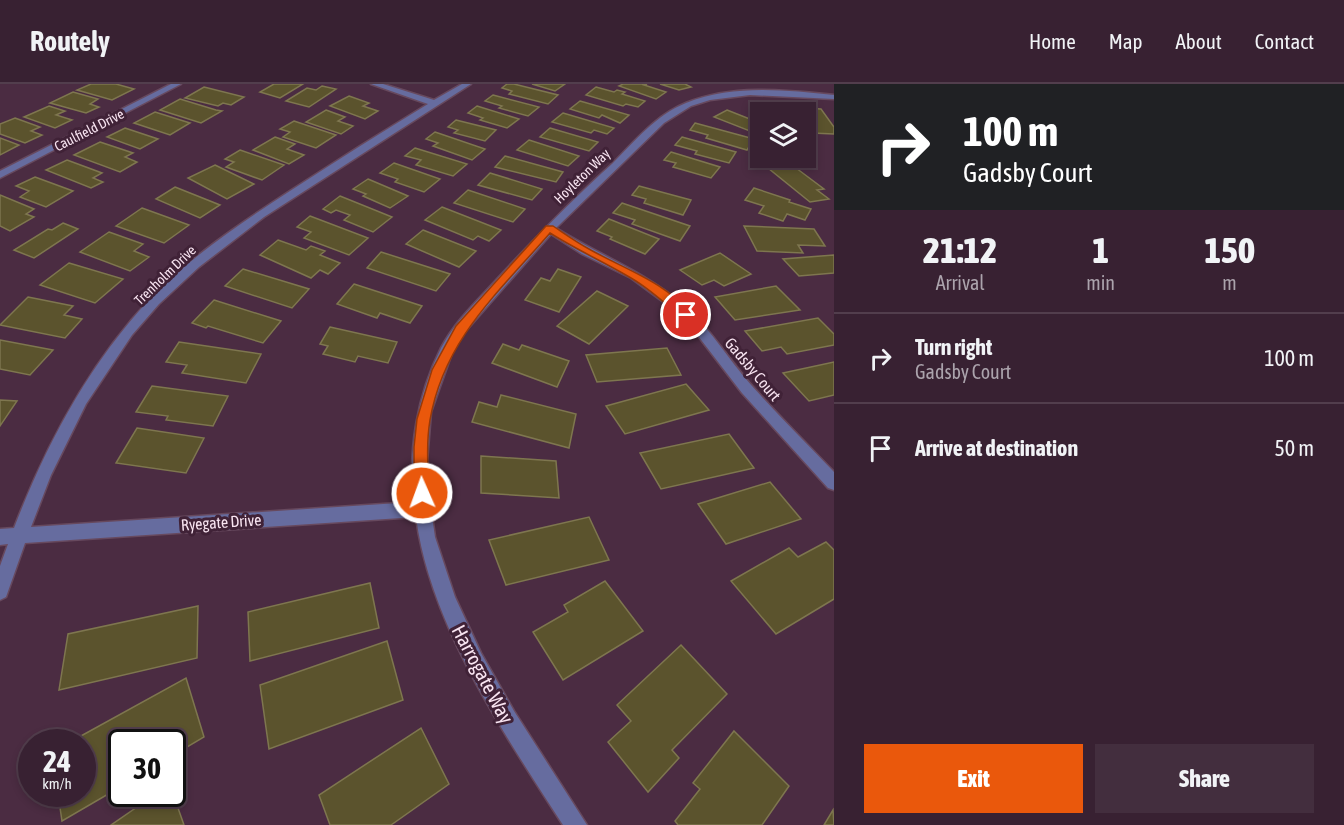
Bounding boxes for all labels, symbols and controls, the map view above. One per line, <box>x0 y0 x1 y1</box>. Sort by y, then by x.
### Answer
text: Routely <box>30 25 110 57</box>
text: Home <box>1029 29 1076 53</box>
text: Map <box>1109 29 1143 53</box>
text: About <box>1176 29 1222 53</box>
text: Contact <box>1255 29 1314 53</box>
map controls <box>750 102 816 168</box>
button: layers <box>750 102 816 168</box>
street label: Caulfield Drive <box>51 106 127 154</box>
text: 100 m <box>963 107 1058 155</box>
icon: right <box>864 108 942 186</box>
street label: Hoyleton Way <box>551 145 613 207</box>
text: Gadsby Court <box>963 157 1093 188</box>
text: 21:12 <box>923 229 997 271</box>
text: 1 <box>1092 229 1109 271</box>
text: 150 <box>1204 229 1255 271</box>
street label: Trenholm Drive <box>131 242 199 308</box>
text: Arrival <box>936 271 985 294</box>
text: min <box>1086 271 1115 294</box>
text: m <box>1222 271 1237 294</box>
pin <box>660 289 711 340</box>
icon: arrive <box>669 298 702 331</box>
street label: Gadsby Court <box>721 334 785 405</box>
text: Turn right <box>915 334 992 360</box>
icon: right <box>864 342 897 375</box>
text: 100 m <box>1264 345 1314 371</box>
text: Gadsby Court <box>915 360 1011 383</box>
icon: arrive <box>864 432 897 465</box>
text: Arrive at destination <box>915 435 1078 461</box>
text: 50 m <box>1274 435 1314 461</box>
position arrow <box>390 461 454 525</box>
street label: Ryegate Drive <box>180 510 262 535</box>
street label: Harrogate Way <box>447 621 519 727</box>
speed limit sign: 30 <box>108 729 186 807</box>
text: 24 <box>43 744 71 778</box>
button: Exit <box>864 744 1083 813</box>
button: Share <box>1095 744 1314 813</box>
text: km/h <box>42 775 72 792</box>

